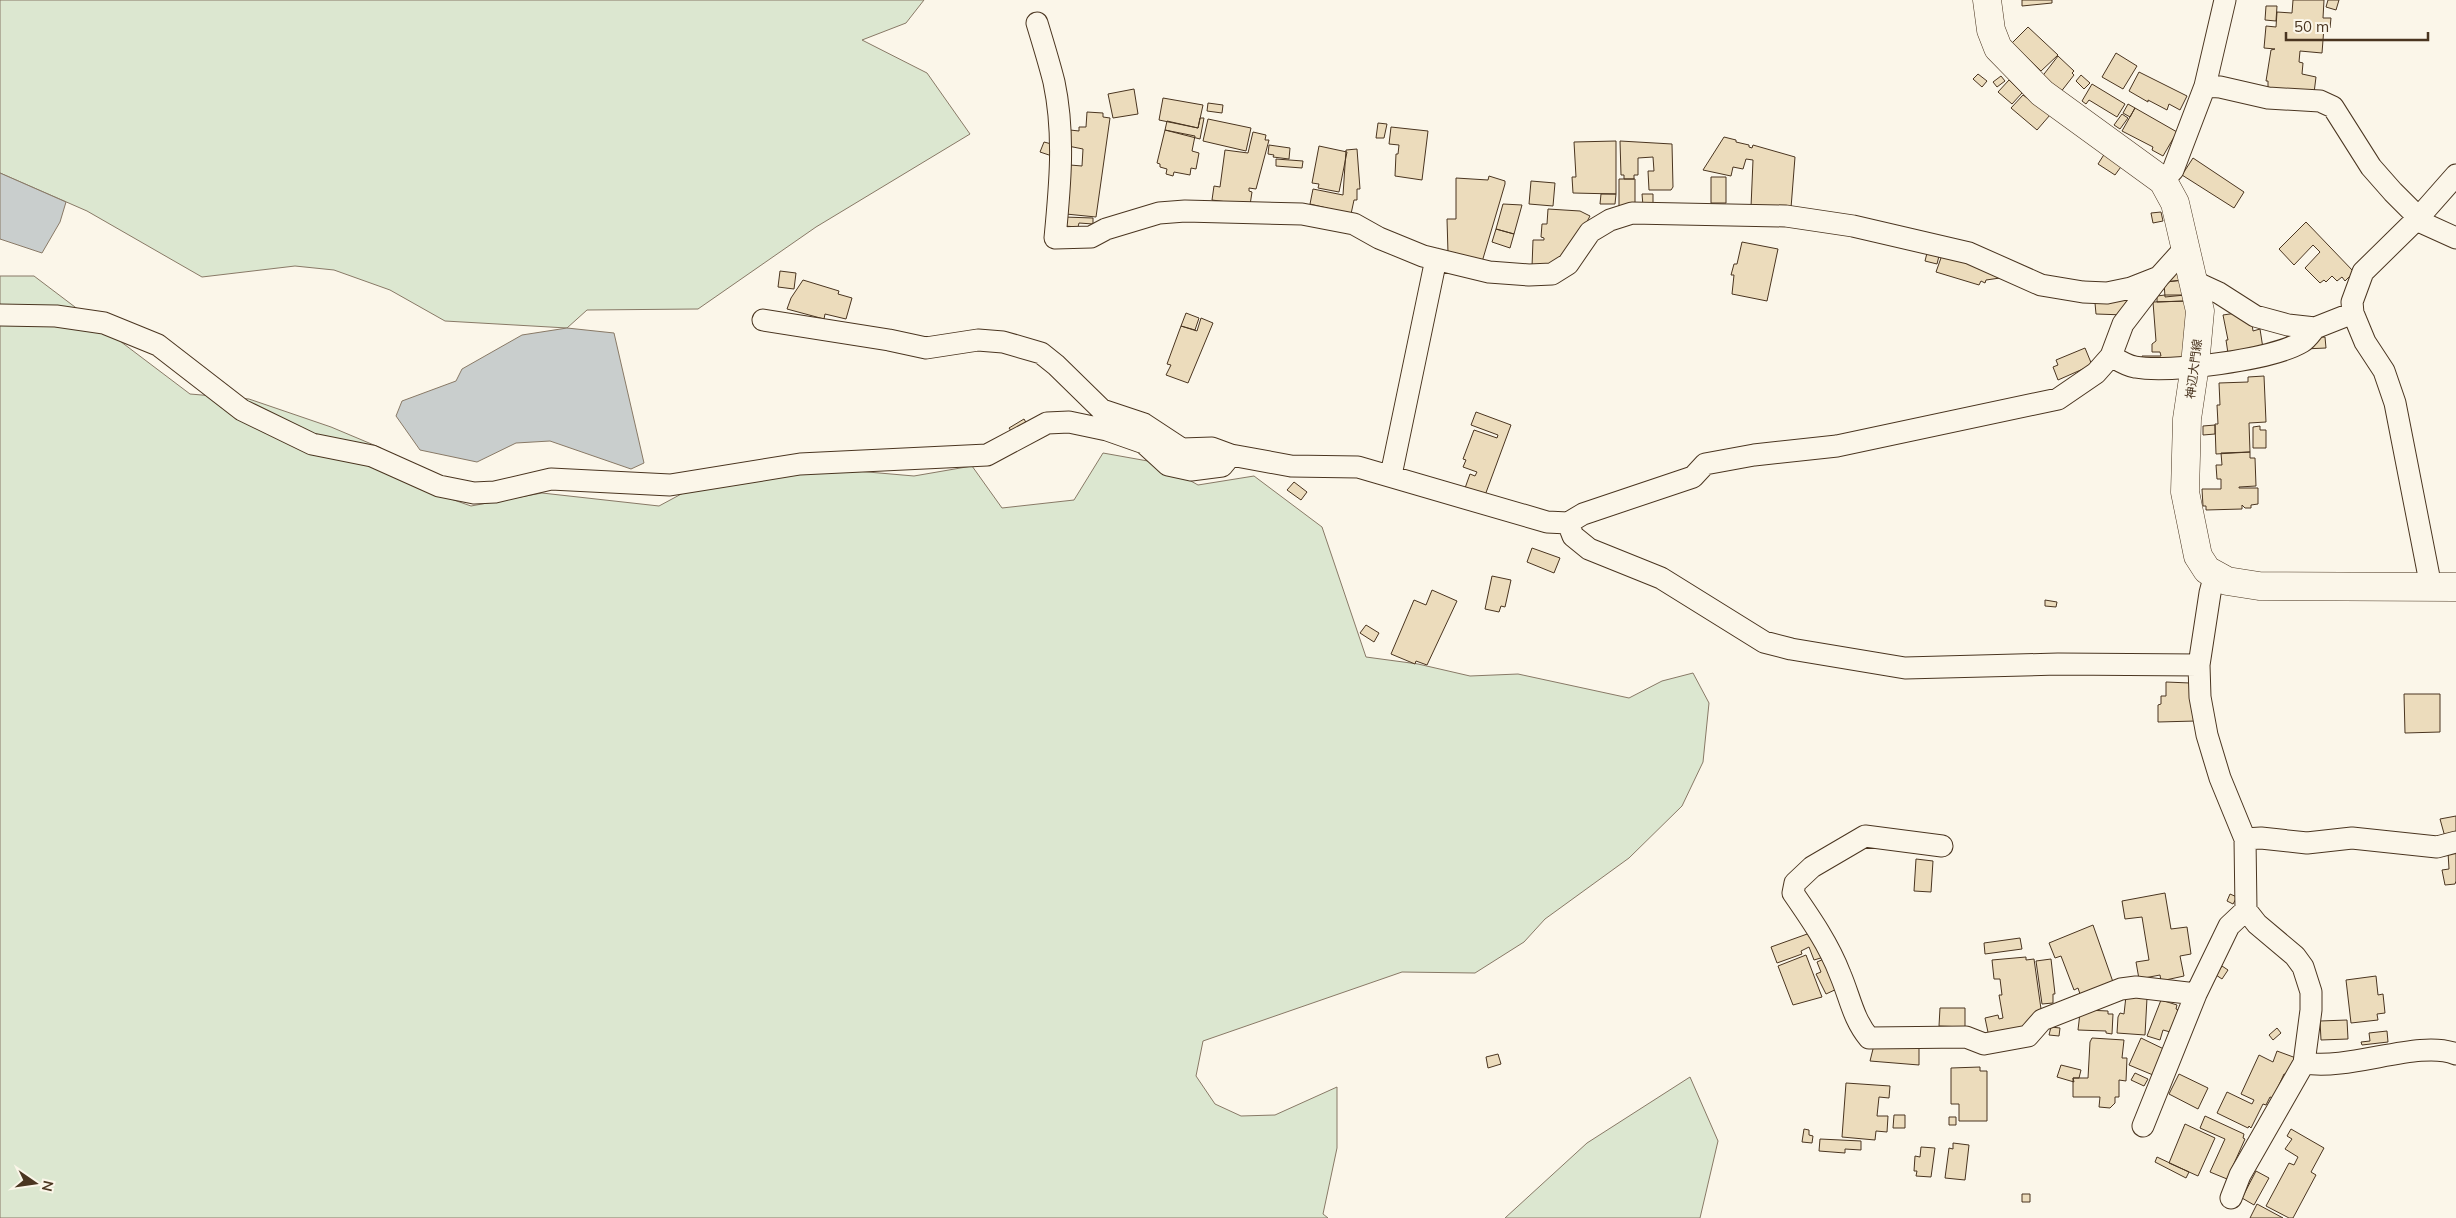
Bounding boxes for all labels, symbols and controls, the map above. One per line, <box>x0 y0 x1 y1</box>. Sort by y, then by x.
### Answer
scale bar <box>2286 10 2428 42</box>
text: 50 m <box>2294 17 2329 36</box>
street label: 神辺大門線 <box>2182 338 2205 400</box>
north arrow <box>10 1158 60 1208</box>
text: N <box>38 1179 58 1193</box>

